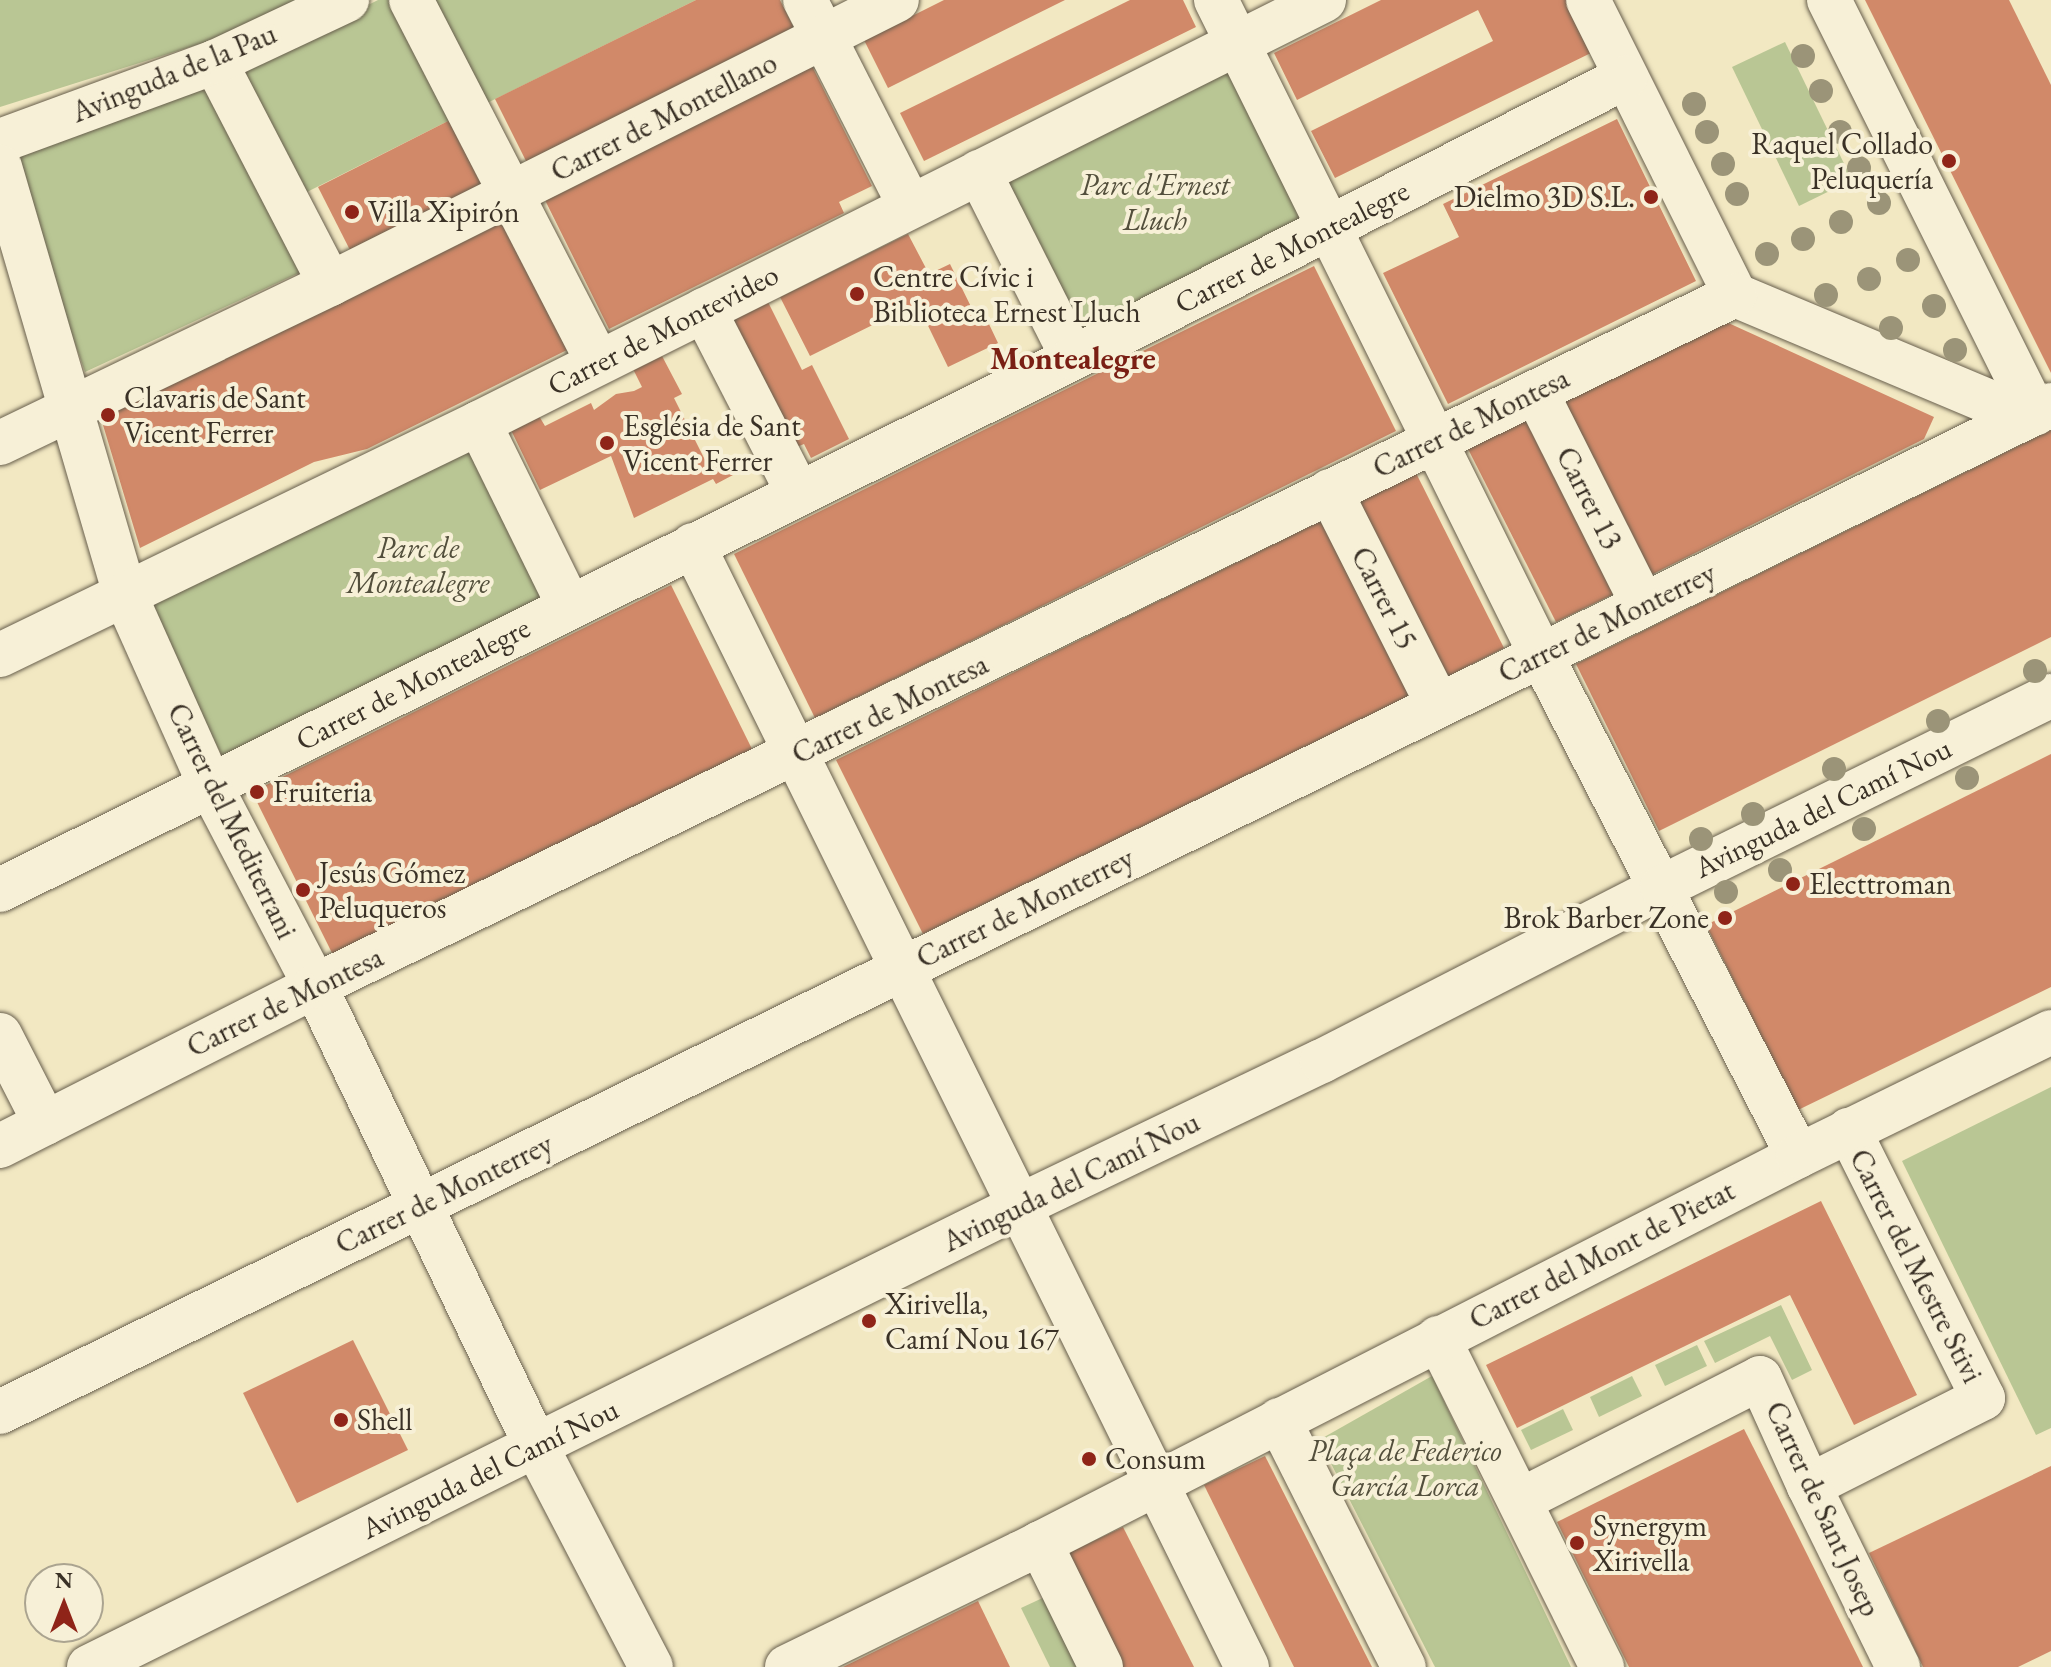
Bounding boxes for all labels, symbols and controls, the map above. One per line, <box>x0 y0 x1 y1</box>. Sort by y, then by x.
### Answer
street label: Avinguda de la Pau <box>66 15 282 131</box>
street label: Carrer de Montellano <box>545 44 783 190</box>
place label: Raquel Collado Peluquería <box>1751 126 1933 196</box>
marker: Raquel Collado Peluquería <box>1940 152 1958 170</box>
park label: Parc d'Ernest Lluch <box>1080 167 1230 238</box>
street label: Carrer de Montealegre <box>1169 172 1415 322</box>
place label: Dielmo 3D S.L. <box>1454 179 1635 215</box>
marker: Dielmo 3D S.L. <box>1642 188 1660 206</box>
place label: Villa Xipirón <box>368 194 519 230</box>
marker: Villa Xipirón <box>343 203 361 221</box>
street label: Carrer de Montevideo <box>542 256 784 404</box>
place label: Centre Cívic i Biblioteca Ernest Lluch <box>873 259 1141 330</box>
marker: Centre Cívic i Biblioteca Ernest Lluch <box>848 285 866 303</box>
district label: Montealegre <box>990 339 1156 377</box>
street label: Carrer de Montesa <box>1367 360 1575 486</box>
place label: Clavaris de Sant Vicent Ferrer <box>124 380 306 450</box>
marker: Clavaris de Sant Vicent Ferrer <box>99 406 117 424</box>
place label: Església de Sant Vicent Ferrer <box>623 408 801 478</box>
marker: Església de Sant Vicent Ferrer <box>598 434 616 452</box>
street label: Carrer 13 <box>1548 441 1630 555</box>
park label: Parc de Montealegre <box>347 530 489 600</box>
street label: Carrer 15 <box>1343 541 1425 655</box>
street label: Carrer de Monterrey <box>1493 555 1721 691</box>
street label: Carrer de Montealegre <box>290 609 536 759</box>
street label: Carrer de Montesa <box>786 646 994 772</box>
street label: Carrer del Mediterrani <box>159 697 305 945</box>
street label: Avinguda del Camí Nou <box>1689 730 1957 886</box>
place label: Fruiteria <box>273 774 372 810</box>
marker: Fruiteria <box>248 783 266 801</box>
street label: Carrer de Monterrey <box>911 840 1139 976</box>
place label: Jesús Gómez Peluqueros <box>319 855 465 926</box>
place label: Electtroman <box>1809 866 1952 902</box>
marker: Electtroman <box>1784 875 1802 893</box>
marker: Jesús Gómez Peluqueros <box>294 881 312 899</box>
place label: Brok Barber Zone <box>1504 900 1709 936</box>
marker: Brok Barber Zone <box>1716 909 1734 927</box>
street label: Carrer de Montesa <box>181 939 389 1065</box>
street label: Avinguda del Camí Nou <box>937 1104 1205 1260</box>
street label: Carrer de Monterrey <box>330 1126 558 1262</box>
street label: Carrer del Mestre Stivi <box>1842 1143 1990 1389</box>
street label: Carrer del Mont de Pietat <box>1463 1172 1741 1338</box>
place label: Xirivella, Camí Nou 167 <box>885 1286 1059 1356</box>
marker: Xirivella, Camí Nou 167 <box>860 1312 878 1330</box>
street label: Avinguda del Camí Nou <box>356 1391 624 1547</box>
street label: Carrer de Sant Josep <box>1757 1396 1889 1622</box>
place label: Shell <box>357 1402 412 1438</box>
marker: Shell <box>332 1411 350 1429</box>
park label: Plaça de Federico García Lorca <box>1308 1433 1502 1504</box>
place label: Consum <box>1105 1441 1206 1477</box>
marker: Consum <box>1080 1450 1098 1468</box>
place label: Synergym Xirivella <box>1593 1508 1707 1578</box>
marker: Synergym Xirivella <box>1568 1534 1586 1552</box>
north arrow <box>24 1563 104 1643</box>
text: N <box>55 1566 73 1595</box>

